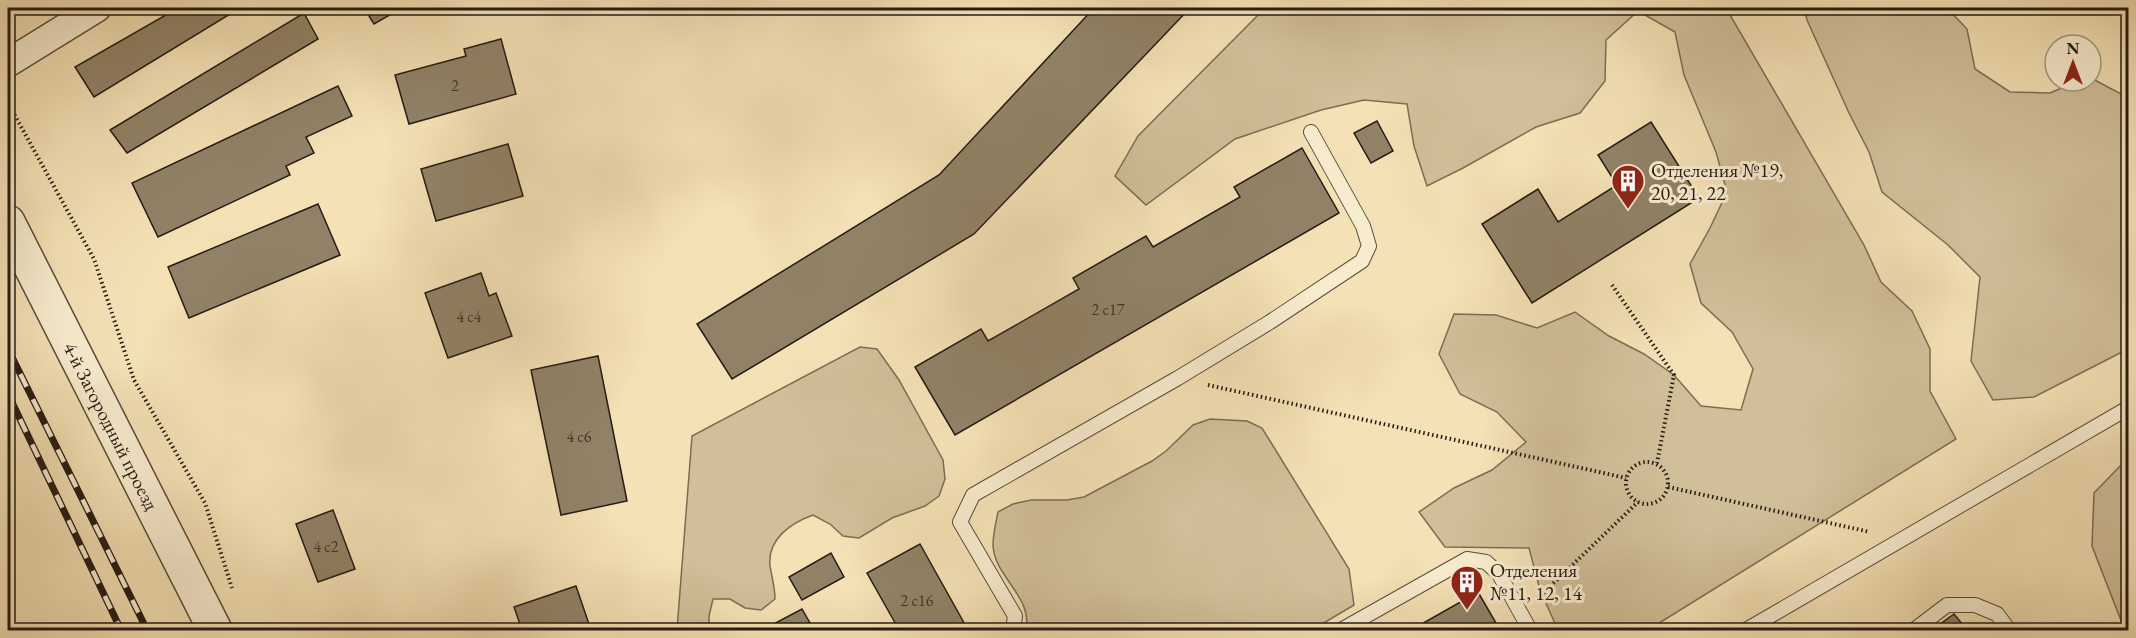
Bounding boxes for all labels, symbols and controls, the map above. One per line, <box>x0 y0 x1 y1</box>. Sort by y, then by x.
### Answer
north arrow <box>2043 33 2103 93</box>
text: N <box>2067 38 2080 59</box>
house number: 2 <box>451 75 459 96</box>
place label: Отделения №19, 20, 21, 22 <box>1651 157 1783 206</box>
building icon: Отделения №19, 20, 21, 22 <box>1610 163 1646 210</box>
house number: 2 с17 <box>1092 299 1125 320</box>
house number: 4 с4 <box>456 306 482 327</box>
street label: 4-й Загородный проезд <box>57 337 165 515</box>
house number: 4 с6 <box>566 426 592 447</box>
house number: 4 с2 <box>313 536 339 557</box>
place label: Отделения №11, 12, 14 <box>1490 557 1583 606</box>
building icon: Отделения №11, 12, 14 <box>1449 564 1485 611</box>
house number: 2 с16 <box>901 590 934 611</box>

